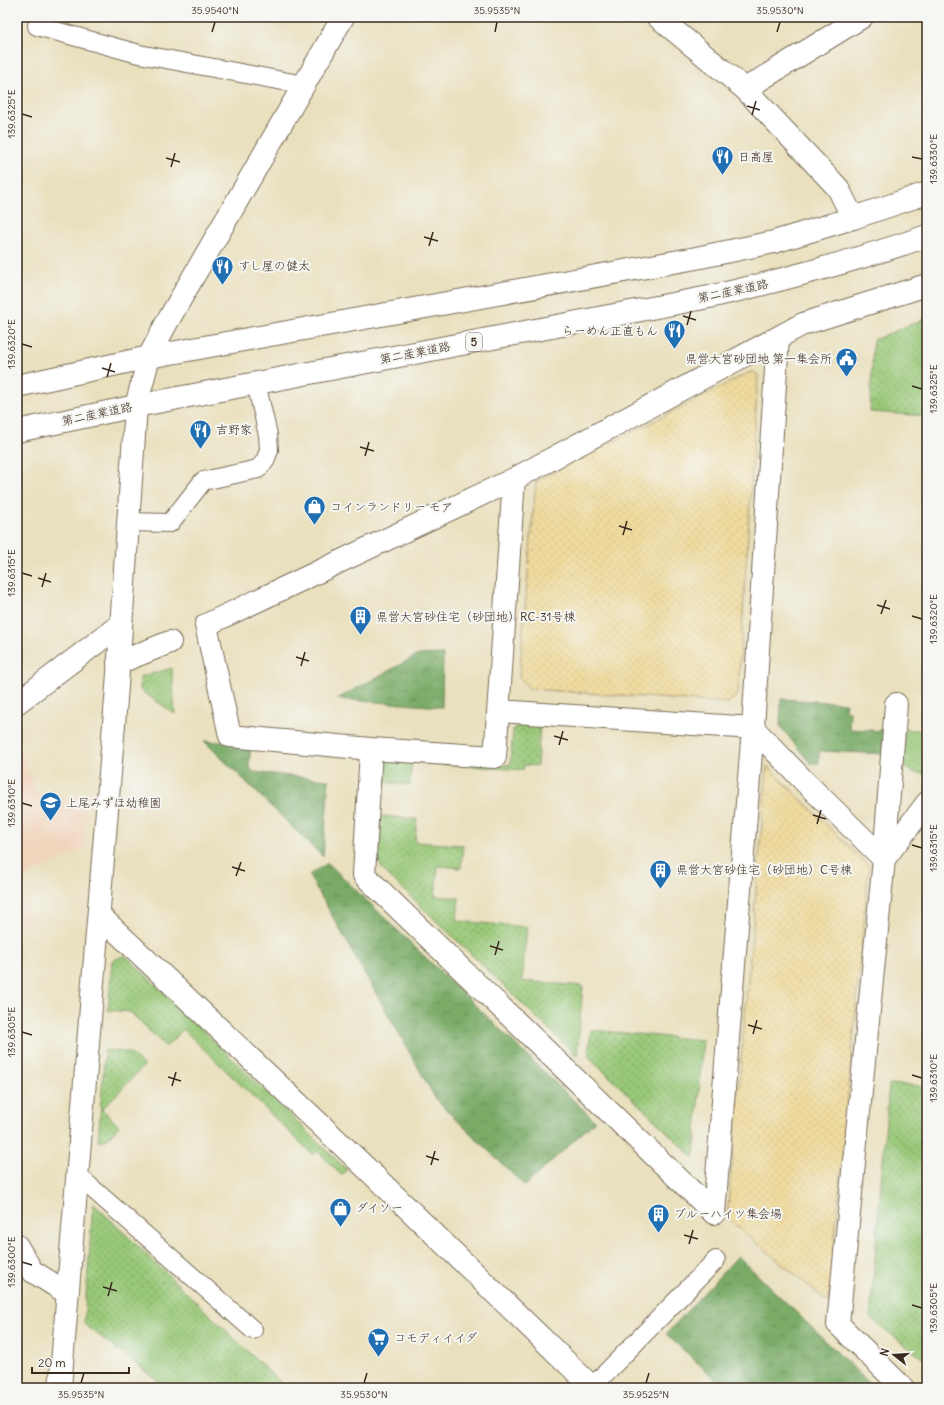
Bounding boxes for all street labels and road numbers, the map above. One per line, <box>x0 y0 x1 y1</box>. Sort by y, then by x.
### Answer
street label: 第二産業道路 <box>696 276 770 305</box>
road number: 5 <box>466 333 482 351</box>
street label: 第二産業道路 <box>378 338 452 367</box>
street label: 第二産業道路 <box>60 399 134 428</box>

